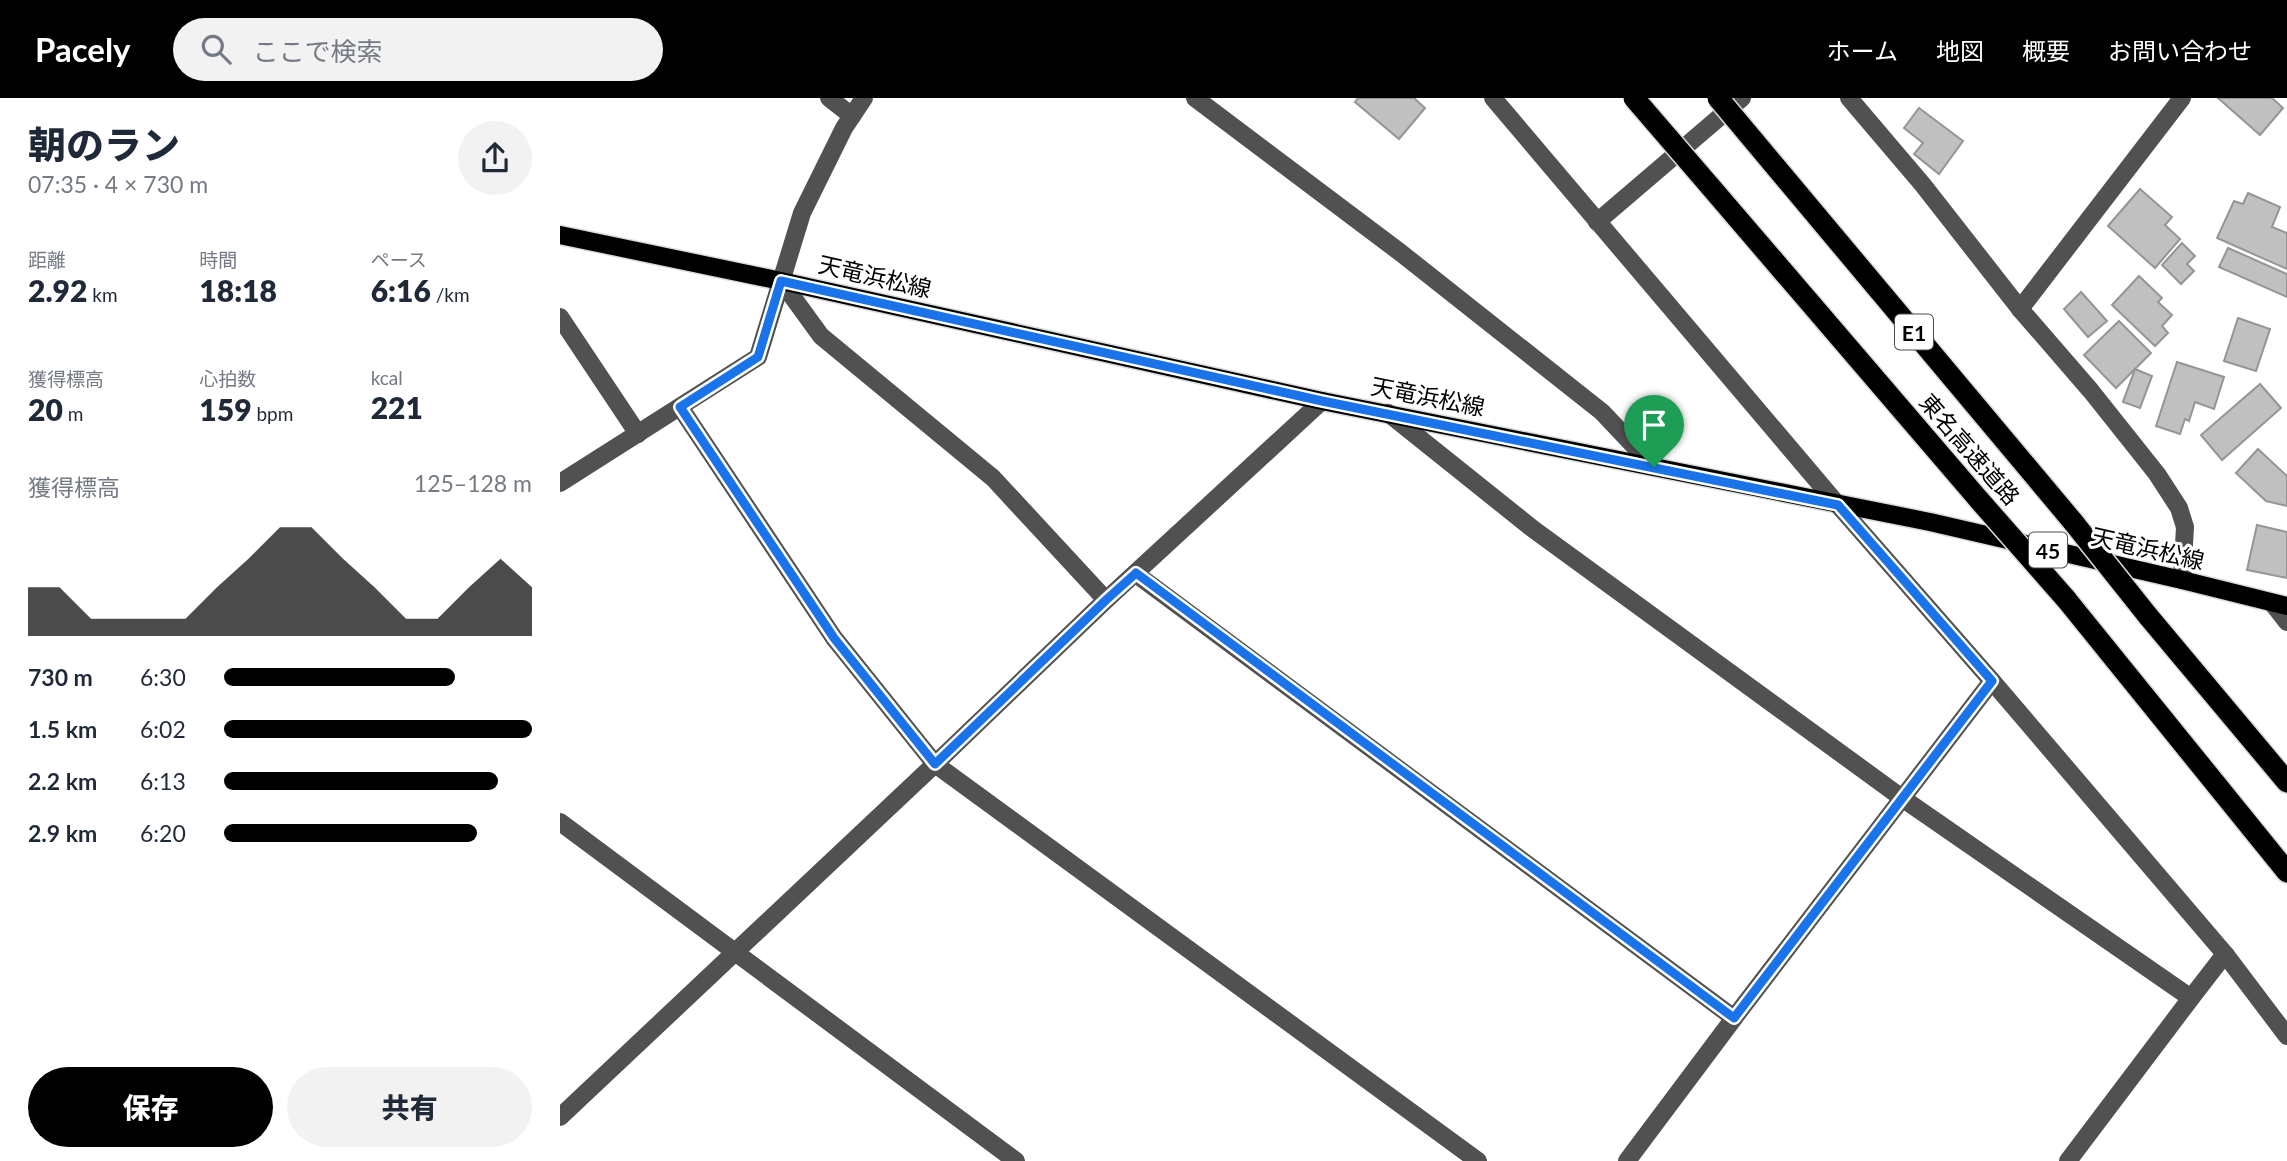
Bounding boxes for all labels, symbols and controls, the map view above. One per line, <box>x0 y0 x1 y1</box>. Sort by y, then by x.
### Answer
search box <box>173 18 663 81</box>
text: Pacely <box>35 29 131 69</box>
icon: search <box>197 30 235 68</box>
text: ここで検索 <box>253 35 383 67</box>
text: ホーム <box>1827 36 1898 65</box>
text: 地図 <box>1936 36 1984 65</box>
text: 概要 <box>2022 36 2070 65</box>
text: お問い合わせ <box>2108 36 2252 65</box>
text: 朝のラン <box>28 121 180 167</box>
button: share <box>458 121 532 195</box>
text: 07:35 · 4 × 730 m <box>28 170 208 198</box>
text: 距離 <box>28 248 66 271</box>
text: 時間 <box>199 248 237 271</box>
text: ペース <box>371 248 427 271</box>
street label: 天竜浜松線 <box>816 249 934 303</box>
text: 2.92 <box>28 272 87 308</box>
text: 18:18 <box>199 272 277 308</box>
text: 6:16 <box>371 272 431 308</box>
text: km <box>87 283 118 306</box>
text: /km <box>431 283 470 306</box>
road number: E1 <box>1895 314 1933 350</box>
text: kcal <box>371 366 403 389</box>
text: 獲得標高 <box>28 367 104 390</box>
text: 心拍数 <box>199 367 256 390</box>
street label: 天竜浜松線 <box>1369 371 1487 421</box>
street label: 東名高速道路 <box>1914 388 2026 510</box>
text: 221 <box>371 389 423 425</box>
text: 20 <box>28 391 63 427</box>
text: 159 <box>199 391 252 427</box>
pin <box>1624 395 1684 467</box>
text: m <box>63 402 83 425</box>
text: bpm <box>252 402 293 425</box>
icon: arrive <box>1635 406 1673 444</box>
text: 125–128 m <box>414 469 532 497</box>
text: 獲得標高 <box>28 473 120 501</box>
street label: 天竜浜松線 <box>2089 521 2207 575</box>
road number: 45 <box>2029 532 2067 568</box>
text: 730 m <box>28 663 93 691</box>
text: 6:30 <box>140 663 186 691</box>
text: 1.5 km <box>28 715 97 743</box>
text: 6:02 <box>140 715 186 743</box>
text: 2.2 km <box>28 767 97 795</box>
text: 6:13 <box>140 767 186 795</box>
text: 2.9 km <box>28 819 97 847</box>
text: 6:20 <box>140 819 186 847</box>
button: 保存 <box>28 1067 273 1147</box>
button: 共有 <box>287 1067 532 1147</box>

